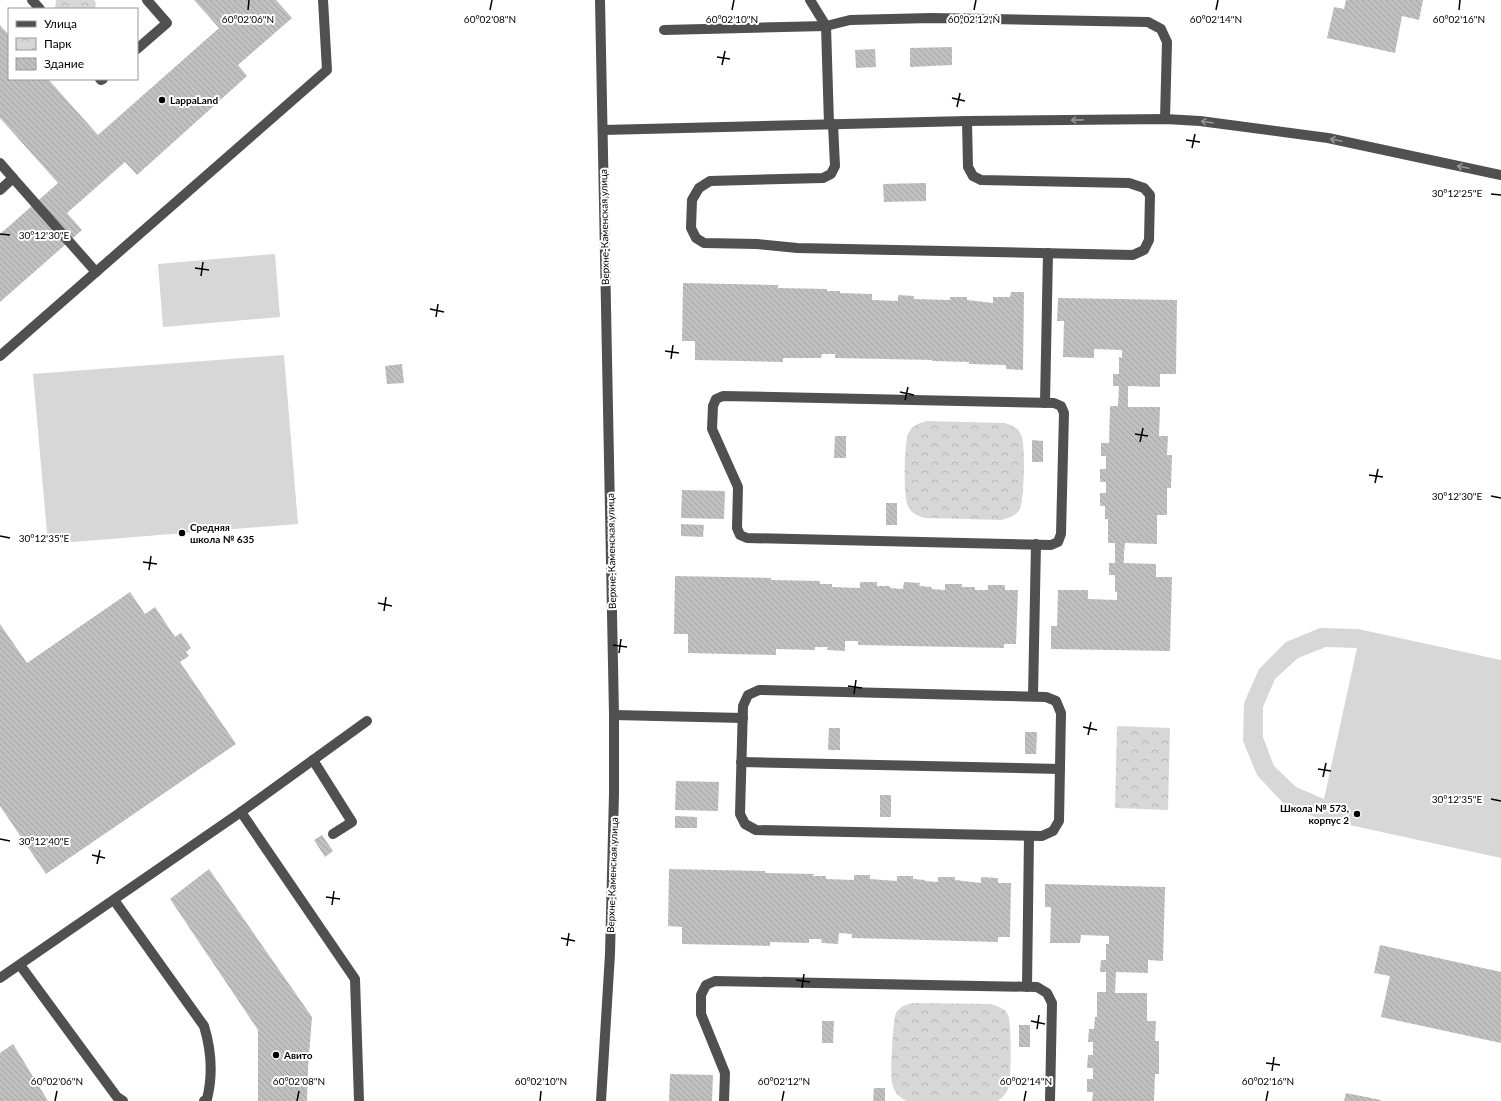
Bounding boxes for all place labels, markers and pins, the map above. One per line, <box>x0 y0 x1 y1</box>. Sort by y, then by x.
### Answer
place label: LappaLand <box>170 94 219 106</box>
marker: LappaLand <box>157 95 167 105</box>
place label: Средняя школа № 635 <box>190 521 254 545</box>
marker: Средняя школа № 635 <box>177 528 187 538</box>
place label: Школа № 573, корпус 2 <box>1280 802 1349 826</box>
marker: Школа № 573, корпус 2 <box>1352 809 1362 819</box>
place label: Авито <box>283 1049 313 1061</box>
marker: Авито <box>271 1050 281 1060</box>

